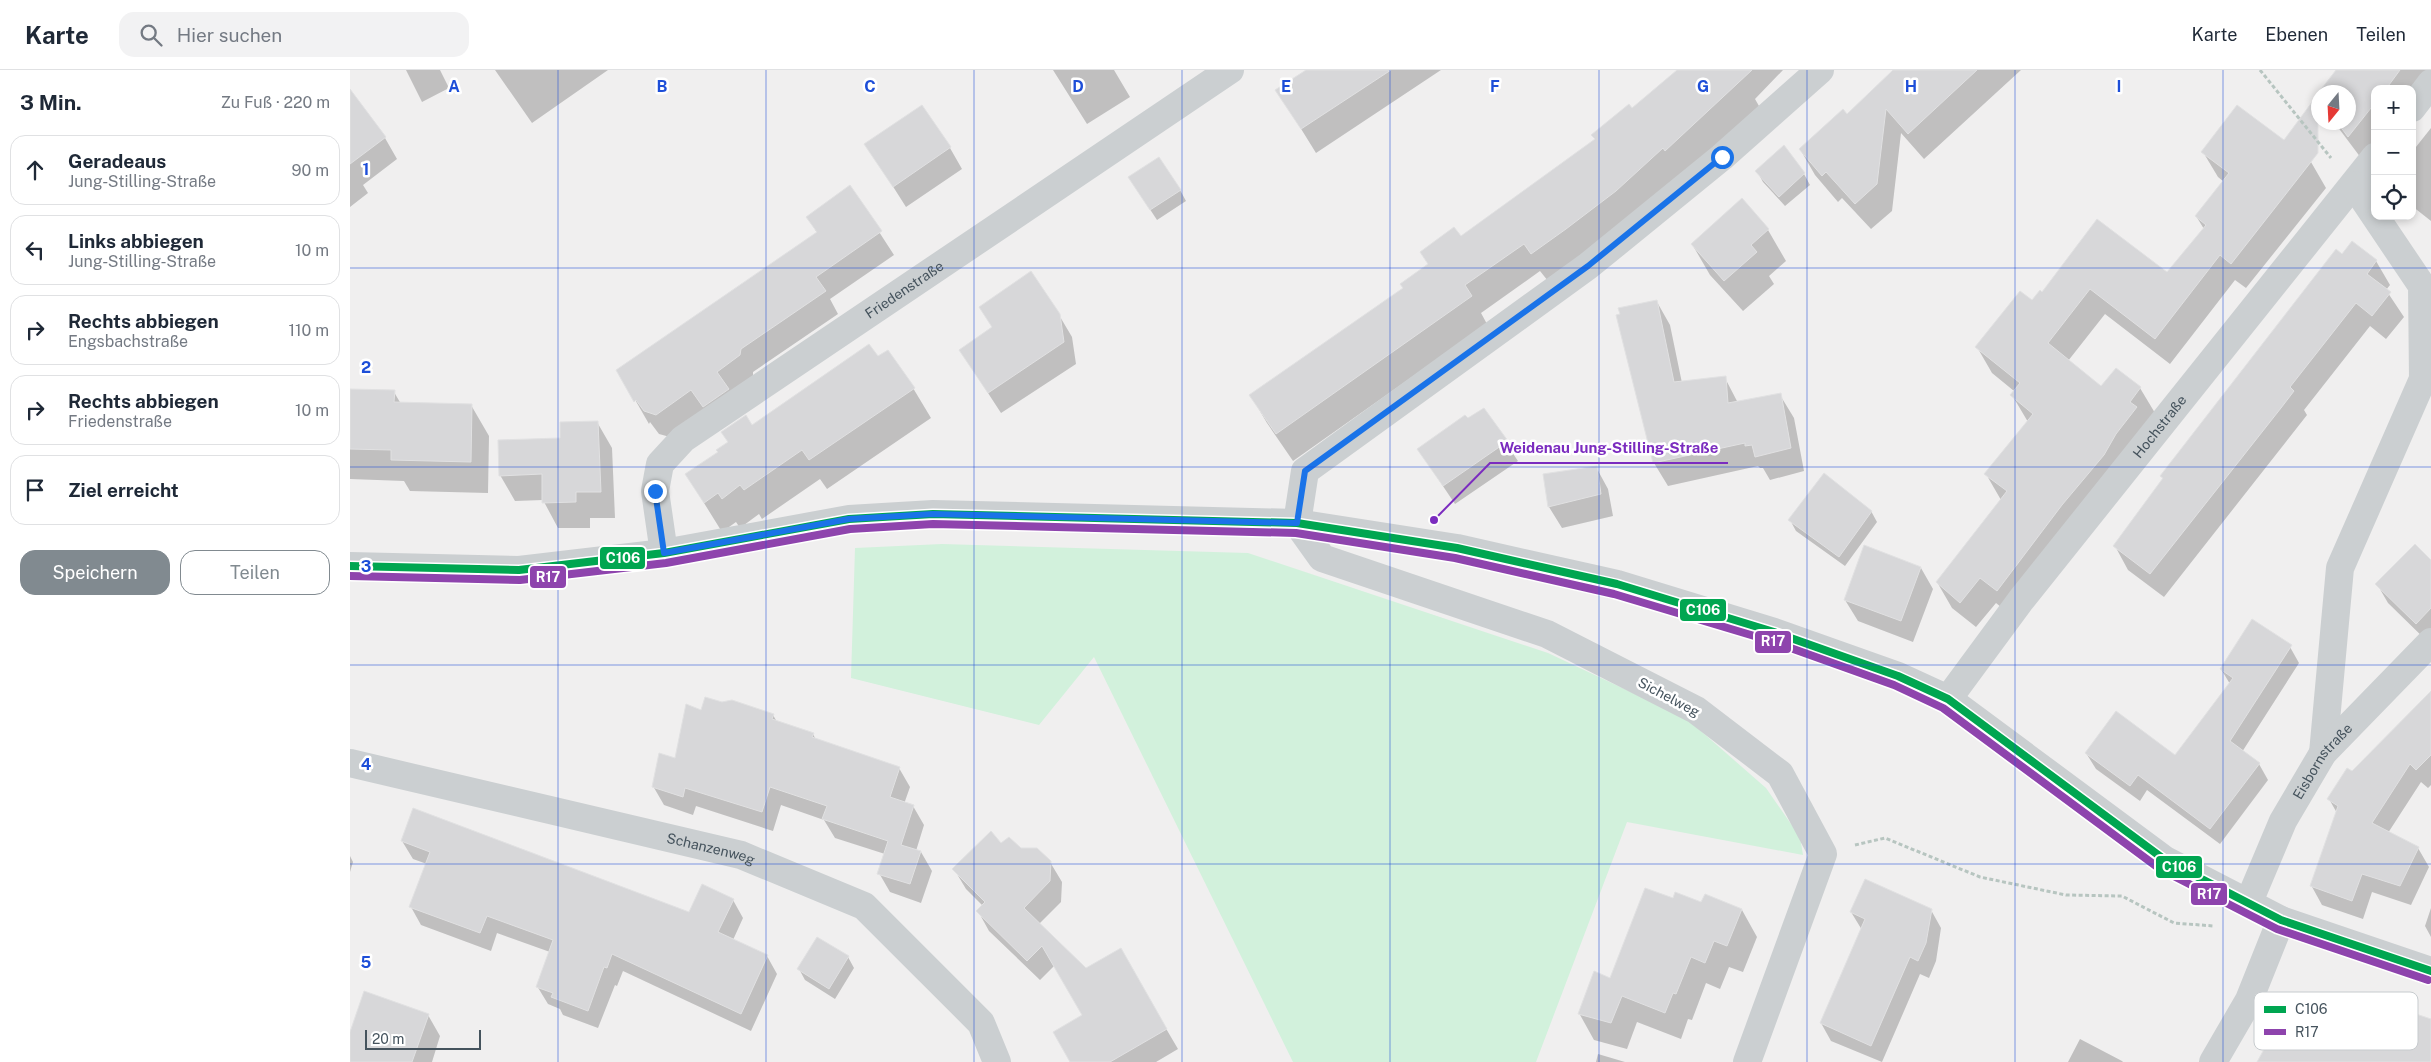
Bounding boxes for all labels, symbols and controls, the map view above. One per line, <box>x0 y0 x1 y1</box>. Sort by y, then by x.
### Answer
search box <box>119 12 469 57</box>
text: Karte <box>25 21 89 49</box>
icon: search <box>137 21 165 49</box>
text: Hier suchen <box>177 24 282 46</box>
text: Karte <box>2192 24 2237 45</box>
text: Ebenen <box>2265 24 2328 45</box>
text: Teilen <box>2356 24 2406 45</box>
text: A <box>448 77 460 96</box>
text: B <box>657 77 668 96</box>
text: C <box>864 77 876 96</box>
text: D <box>1072 77 1084 96</box>
text: E <box>1281 77 1291 96</box>
text: F <box>1490 77 1500 96</box>
text: G <box>1697 77 1709 96</box>
text: H <box>1905 77 1917 96</box>
text: I <box>2117 77 2121 96</box>
north arrow <box>2311 85 2356 130</box>
map controls <box>2371 85 2416 220</box>
button: + <box>2371 85 2416 130</box>
text: 3 Min. <box>20 90 82 115</box>
text: Zu Fuß · 220 m <box>221 93 330 112</box>
button: − <box>2371 130 2416 175</box>
route start <box>1711 146 1734 169</box>
text: Geradeaus <box>68 150 166 172</box>
icon: ahead <box>21 156 49 184</box>
text: 1 <box>363 160 369 179</box>
text: 90 m <box>292 161 329 180</box>
text: Jung-Stilling-Straße <box>68 172 216 191</box>
button: locate <box>2371 175 2416 220</box>
text: Links abbiegen <box>68 230 204 252</box>
icon: left <box>21 236 49 264</box>
text: 10 m <box>295 241 329 260</box>
text: Jung-Stilling-Straße <box>68 252 216 271</box>
street label: Friedenstraße <box>862 258 947 322</box>
text: Rechts abbiegen <box>68 310 219 332</box>
icon: right <box>21 316 49 344</box>
text: 110 m <box>288 321 329 340</box>
text: Engsbachstraße <box>68 332 188 351</box>
text: 2 <box>361 358 371 377</box>
text: Rechts abbiegen <box>68 390 219 412</box>
street label: Hochstraße <box>2130 392 2189 461</box>
icon: right <box>21 396 49 424</box>
text: 10 m <box>295 401 329 420</box>
text: Friedenstraße <box>68 412 172 431</box>
callout: Weidenau Jung-Stilling-Straße <box>1490 433 1728 463</box>
text: Weidenau Jung-Stilling-Straße <box>1500 439 1718 456</box>
icon: arrive <box>21 476 49 504</box>
text: Ziel erreicht <box>68 479 179 501</box>
route end <box>644 480 667 503</box>
line badge: C106 <box>599 546 646 570</box>
button: Speichern <box>20 550 170 595</box>
button: Teilen <box>180 550 330 595</box>
text: C106 <box>606 550 640 566</box>
text: 3 <box>361 557 371 576</box>
line badge: R17 <box>529 565 567 589</box>
text: R17 <box>536 569 560 585</box>
line badge: C106 <box>1679 598 1727 622</box>
text: C106 <box>1686 602 1720 618</box>
line badge: R17 <box>1754 630 1792 654</box>
text: R17 <box>1761 633 1785 649</box>
street label: Sichelweg <box>1635 674 1703 720</box>
street label: Eisbornstraße <box>2290 720 2355 802</box>
text: 4 <box>361 755 372 774</box>
street label: Schanzenweg <box>665 830 758 868</box>
line badge: C106 <box>2155 855 2203 879</box>
text: C106 <box>2162 859 2196 875</box>
line badge: R17 <box>2190 882 2228 906</box>
text: R17 <box>2197 886 2221 902</box>
text: 5 <box>361 953 372 972</box>
legend <box>2254 992 2418 1050</box>
text: C106 <box>2295 1001 2328 1017</box>
text: R17 <box>2295 1024 2319 1040</box>
scale bar <box>365 1027 481 1050</box>
text: 20 m <box>372 1031 404 1047</box>

